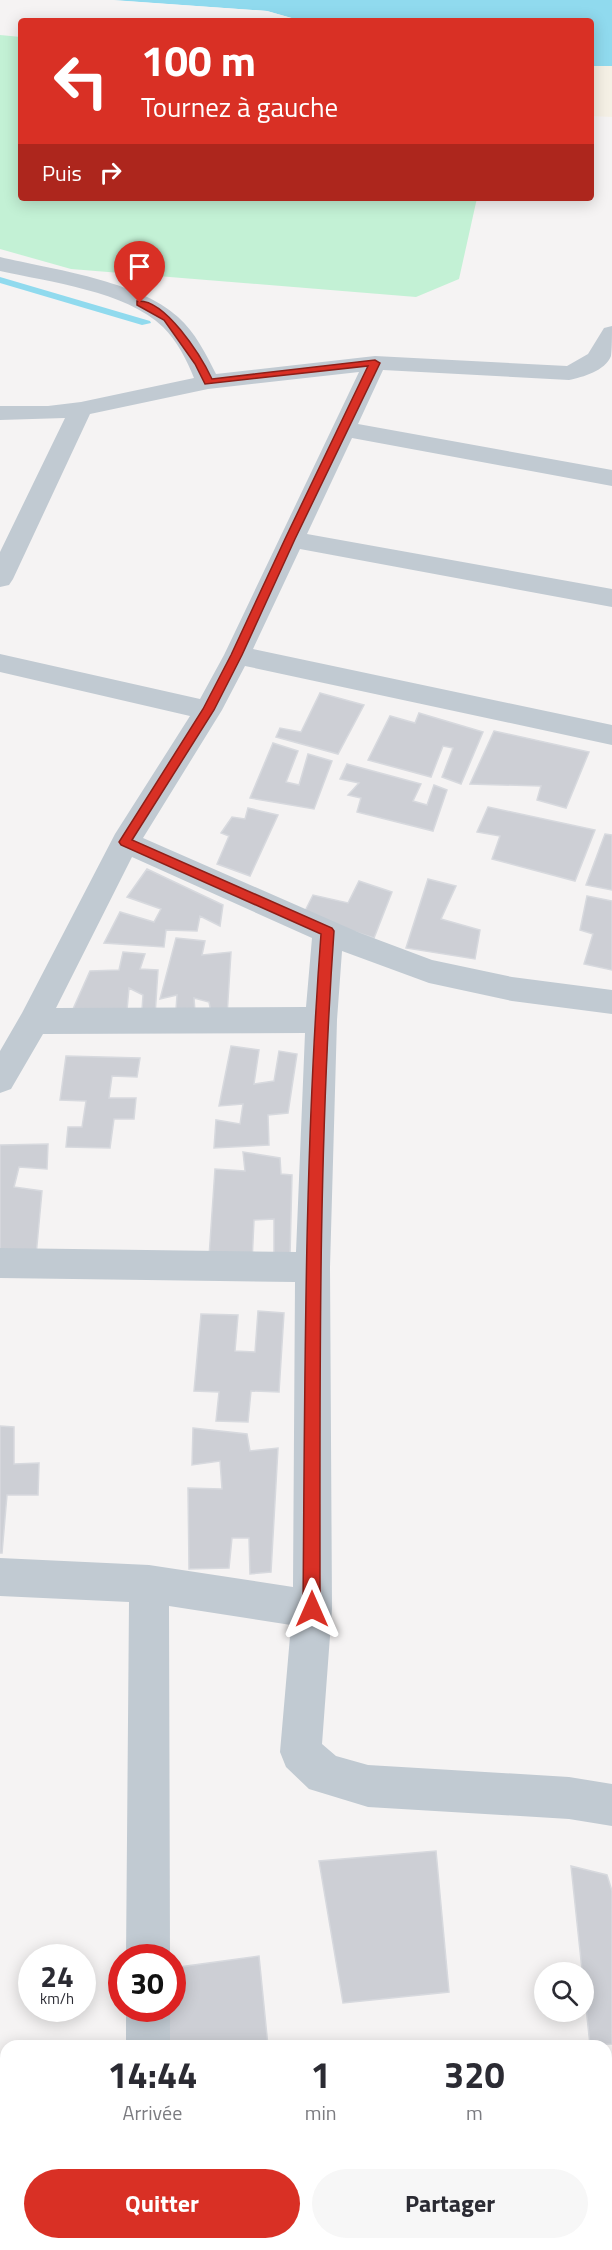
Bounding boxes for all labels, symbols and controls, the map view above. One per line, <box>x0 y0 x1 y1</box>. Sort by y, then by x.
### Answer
text: 100 m <box>141 28 256 92</box>
icon: left <box>42 42 120 120</box>
text: Tournez à gauche <box>141 86 338 127</box>
text: Puis <box>42 156 82 190</box>
icon: right <box>94 156 127 189</box>
pin <box>114 241 165 303</box>
icon: arrive <box>123 250 156 283</box>
position arrow <box>280 1577 344 1641</box>
speed limit sign: 30 <box>108 1944 186 2022</box>
text: 24 <box>40 1953 74 1999</box>
map controls <box>534 1962 594 2022</box>
button: search <box>534 1962 594 2022</box>
text: km/h <box>40 1987 74 2010</box>
text: 14:44 <box>107 2047 197 2102</box>
text: 1 <box>311 2047 331 2102</box>
text: 320 <box>444 2047 505 2102</box>
text: Arrivée <box>122 2097 182 2128</box>
text: min <box>305 2097 337 2128</box>
text: m <box>466 2097 483 2128</box>
button: Quitter <box>24 2169 300 2238</box>
button: Partager <box>312 2169 588 2238</box>

